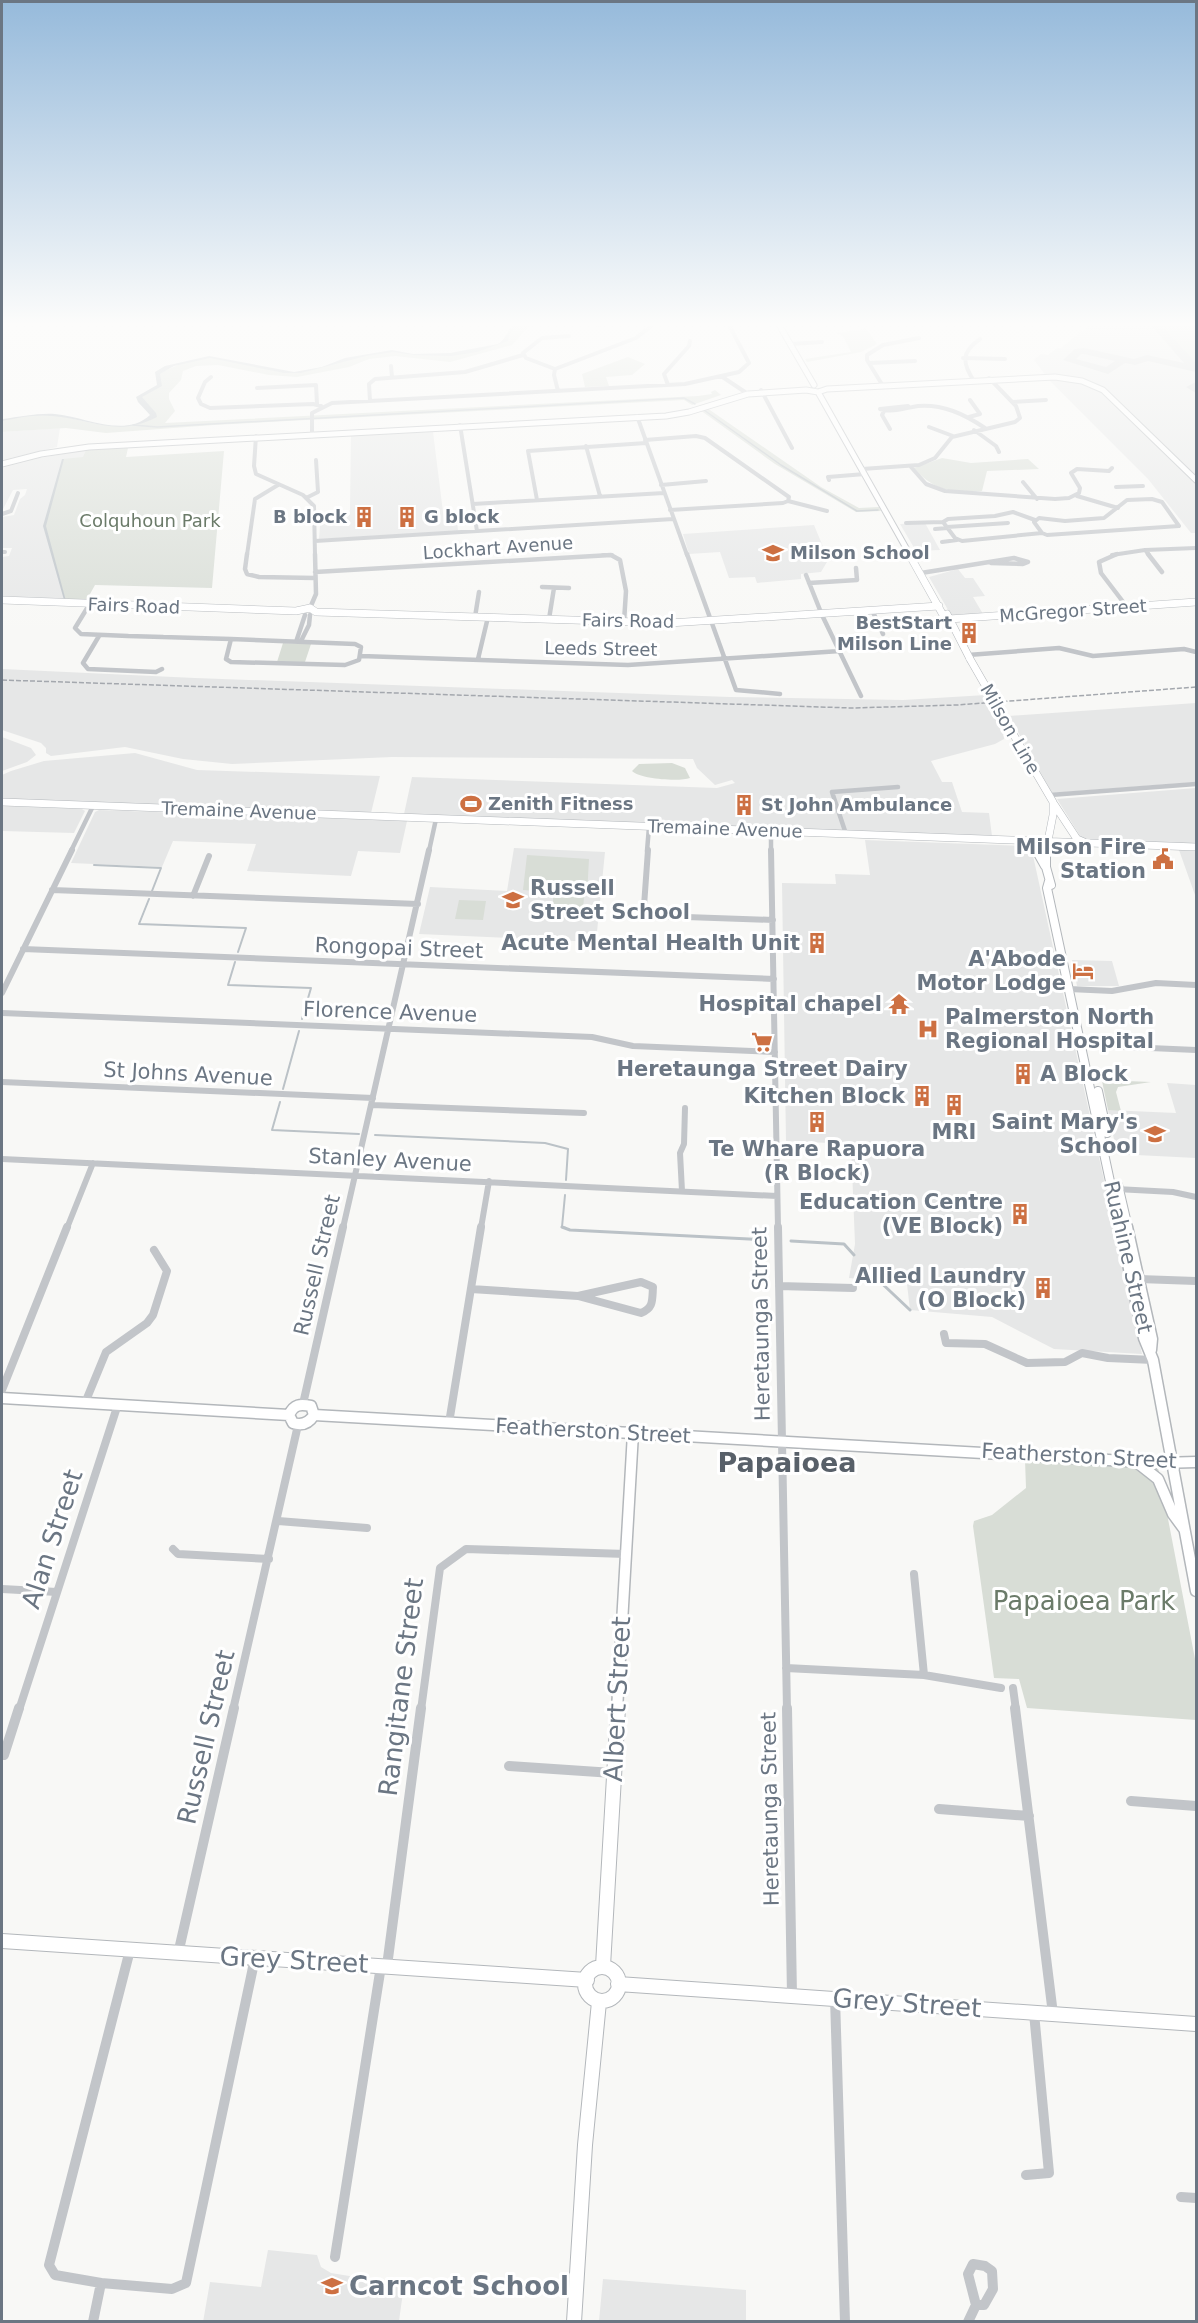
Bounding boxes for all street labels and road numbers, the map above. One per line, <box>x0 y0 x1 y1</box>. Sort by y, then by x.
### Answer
street label: Lockhart Avenue <box>422 532 574 563</box>
street label: Fairs Road <box>87 593 181 618</box>
street label: McGregor Street <box>999 595 1147 626</box>
street label: Fairs Road <box>582 609 674 632</box>
street label: Leeds Street <box>544 637 658 660</box>
street label: Milson Line <box>976 680 1045 778</box>
street label: Tremaine Avenue <box>160 797 317 824</box>
street label: Tremaine Avenue <box>646 815 803 842</box>
street label: Rongopai Street <box>314 933 484 963</box>
street label: Florence Avenue <box>302 997 478 1027</box>
street label: St Johns Avenue <box>103 1058 273 1090</box>
street label: Stanley Avenue <box>308 1144 472 1176</box>
street label: Ruahine Street <box>1099 1178 1157 1336</box>
street label: Russell Street <box>289 1192 345 1338</box>
street label: Heretaunga Street <box>747 1227 775 1421</box>
street label: Featherston Street <box>495 1414 691 1448</box>
street label: Featherston Street <box>981 1439 1177 1473</box>
street label: Alan Street <box>15 1466 89 1612</box>
street label: Rangitane Street <box>373 1576 429 1798</box>
street label: Albert Street <box>598 1615 636 1783</box>
street label: Russell Street <box>171 1647 241 1827</box>
street label: Heretaunga Street <box>756 1712 784 1906</box>
street label: Grey Street <box>219 1941 369 1979</box>
street label: Grey Street <box>832 1983 982 2023</box>

